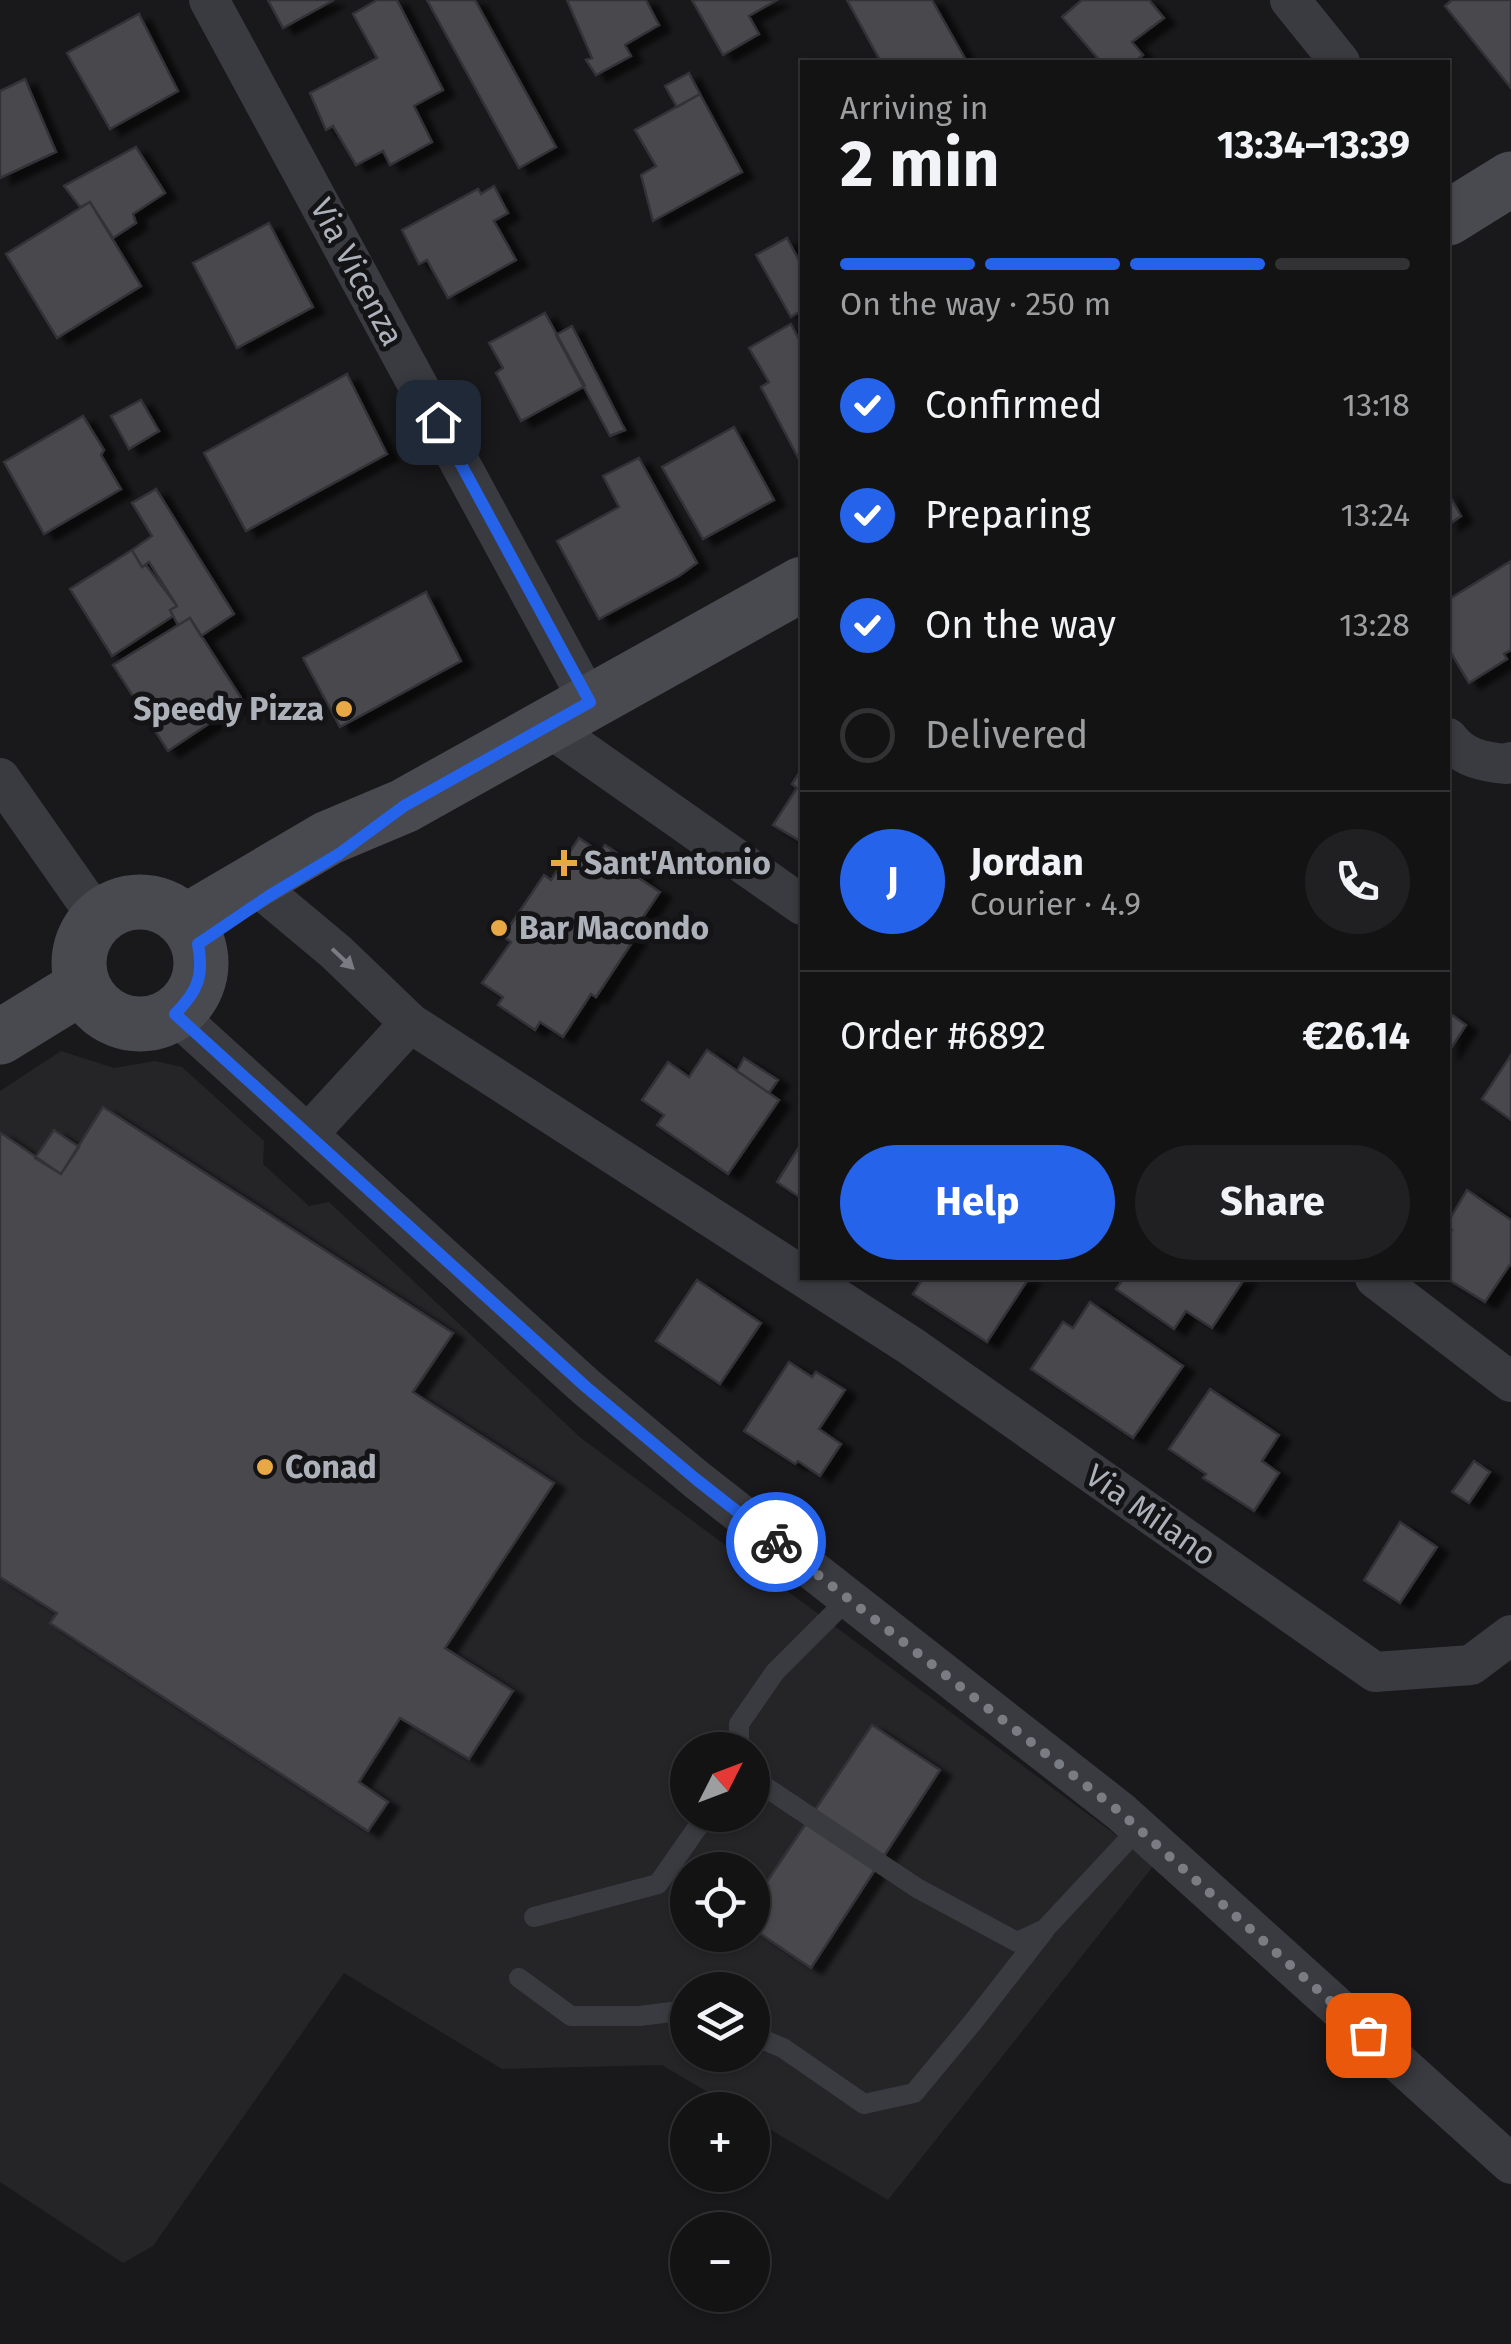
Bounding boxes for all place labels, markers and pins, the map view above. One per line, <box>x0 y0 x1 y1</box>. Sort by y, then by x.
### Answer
pin <box>396 380 481 465</box>
place label: Speedy Pizza <box>133 690 324 728</box>
marker: Speedy Pizza <box>333 698 355 720</box>
place label: Sant'Antonio <box>584 844 771 882</box>
marker: Sant'Antonio <box>553 852 575 874</box>
place label: Bar Macondo <box>519 909 709 947</box>
marker: Bar Macondo <box>488 917 510 939</box>
place label: Conad <box>285 1448 377 1486</box>
marker: Conad <box>254 1456 276 1478</box>
pin <box>1326 1993 1411 2078</box>

